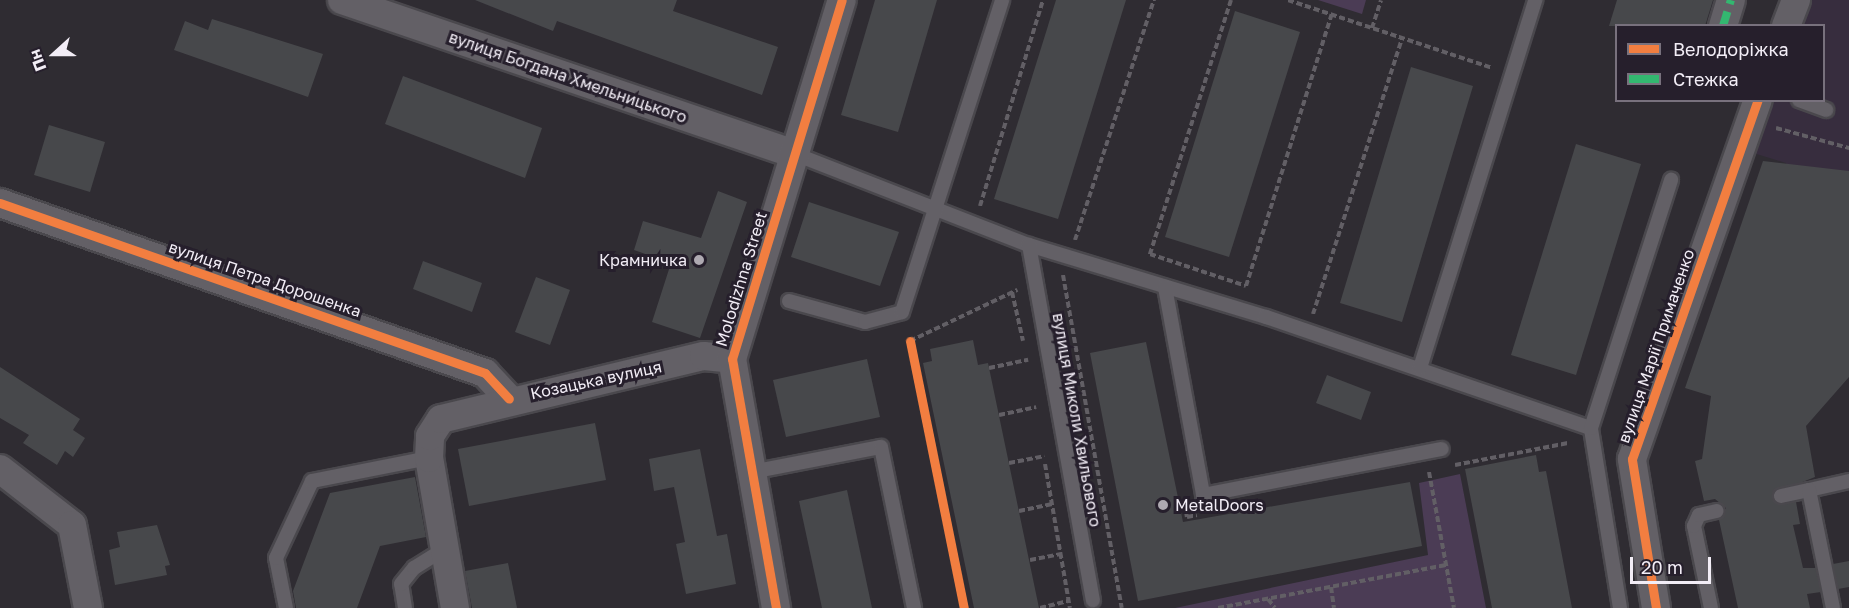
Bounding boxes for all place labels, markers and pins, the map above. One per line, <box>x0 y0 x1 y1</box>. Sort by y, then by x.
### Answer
place label: Крамничка <box>599 250 687 270</box>
marker: Крамничка <box>692 253 706 267</box>
place label: MetalDoors <box>1175 495 1264 515</box>
marker: MetalDoors <box>1156 498 1170 512</box>

